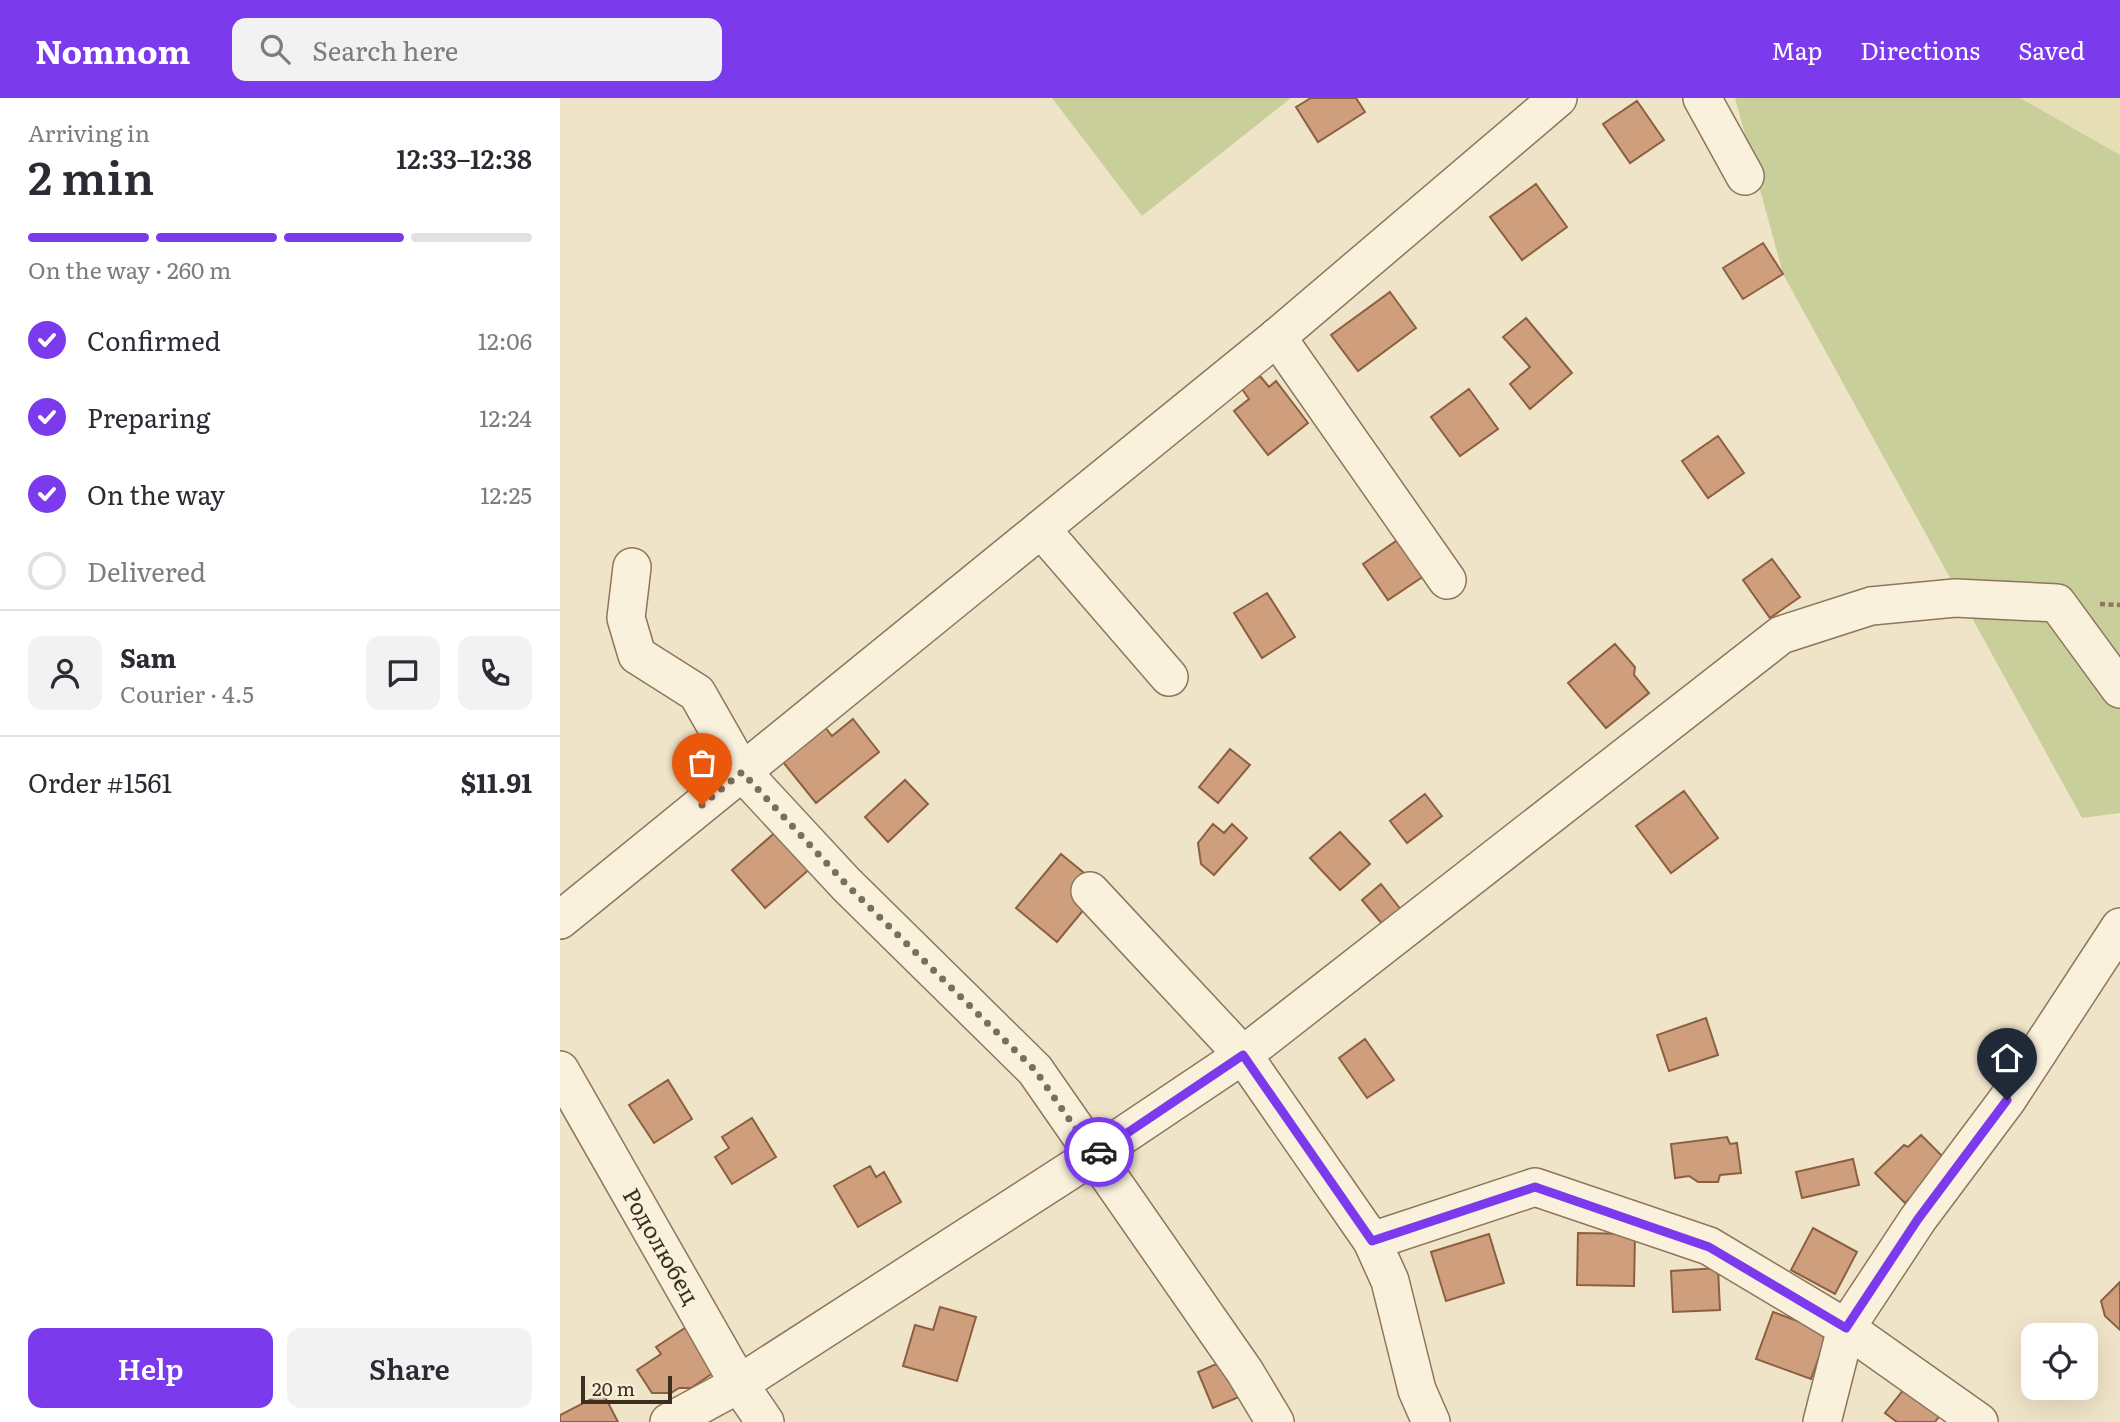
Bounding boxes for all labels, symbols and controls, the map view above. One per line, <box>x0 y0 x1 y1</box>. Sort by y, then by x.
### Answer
search box <box>232 18 722 81</box>
text: Nomnom <box>35 25 190 74</box>
icon: search <box>256 30 294 68</box>
text: Search here <box>312 30 458 69</box>
text: Map <box>1771 32 1822 67</box>
text: Directions <box>1860 32 1980 67</box>
text: Saved <box>2018 32 2085 67</box>
text: Arriving in <box>28 115 150 149</box>
text: 12:33–12:38 <box>396 138 532 177</box>
text: 2 min <box>28 141 154 209</box>
text: On the way · 260 m <box>28 252 231 286</box>
text: Confirmed <box>87 320 221 359</box>
icon: check <box>28 321 66 359</box>
text: 12:06 <box>478 323 532 357</box>
text: Preparing <box>87 397 210 436</box>
icon: check <box>28 398 66 436</box>
text: 12:24 <box>479 400 532 434</box>
text: On the way <box>87 474 225 513</box>
icon: check <box>28 475 66 513</box>
text: 12:25 <box>480 477 532 511</box>
text: Delivered <box>87 551 206 590</box>
button: person <box>28 636 102 710</box>
button: chat <box>366 636 440 710</box>
button: phone <box>458 636 532 710</box>
text: Sam <box>120 637 176 676</box>
text: Courier · 4.5 <box>120 676 254 710</box>
pin <box>672 733 732 805</box>
icon: bag <box>683 744 721 782</box>
text: Order #1561 <box>28 762 172 801</box>
text: $11.91 <box>461 762 532 801</box>
pin <box>1977 1028 2037 1100</box>
icon: home <box>1988 1039 2026 1077</box>
courier <box>1064 1117 1134 1187</box>
icon: car <box>1080 1133 1118 1171</box>
street label: Родолюбец <box>616 1181 709 1310</box>
map controls <box>2021 1323 2098 1400</box>
button: locate <box>2021 1323 2098 1400</box>
button: Help <box>28 1328 273 1408</box>
button: Share <box>287 1328 532 1408</box>
scale bar <box>581 1373 672 1405</box>
text: 20 m <box>592 1374 635 1402</box>

